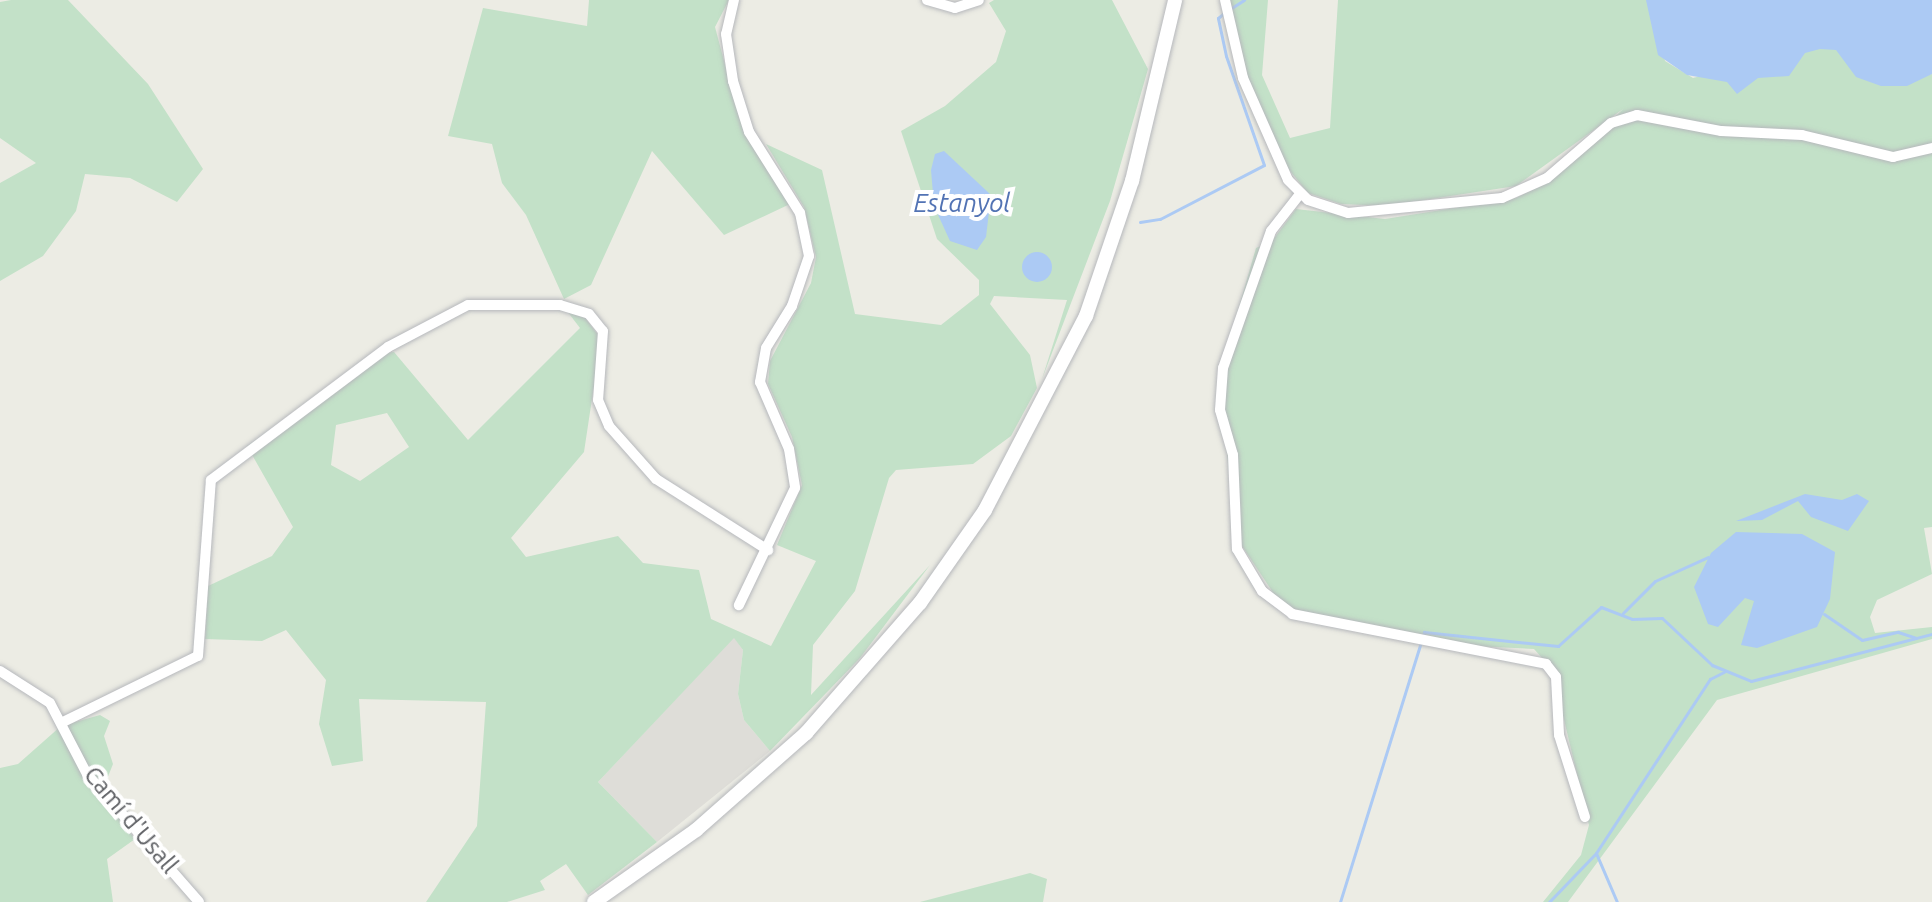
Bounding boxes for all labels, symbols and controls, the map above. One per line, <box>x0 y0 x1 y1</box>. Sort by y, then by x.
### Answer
water label: Estanyol <box>913 187 1011 219</box>
street label: Camí d'Usall <box>78 761 184 879</box>

